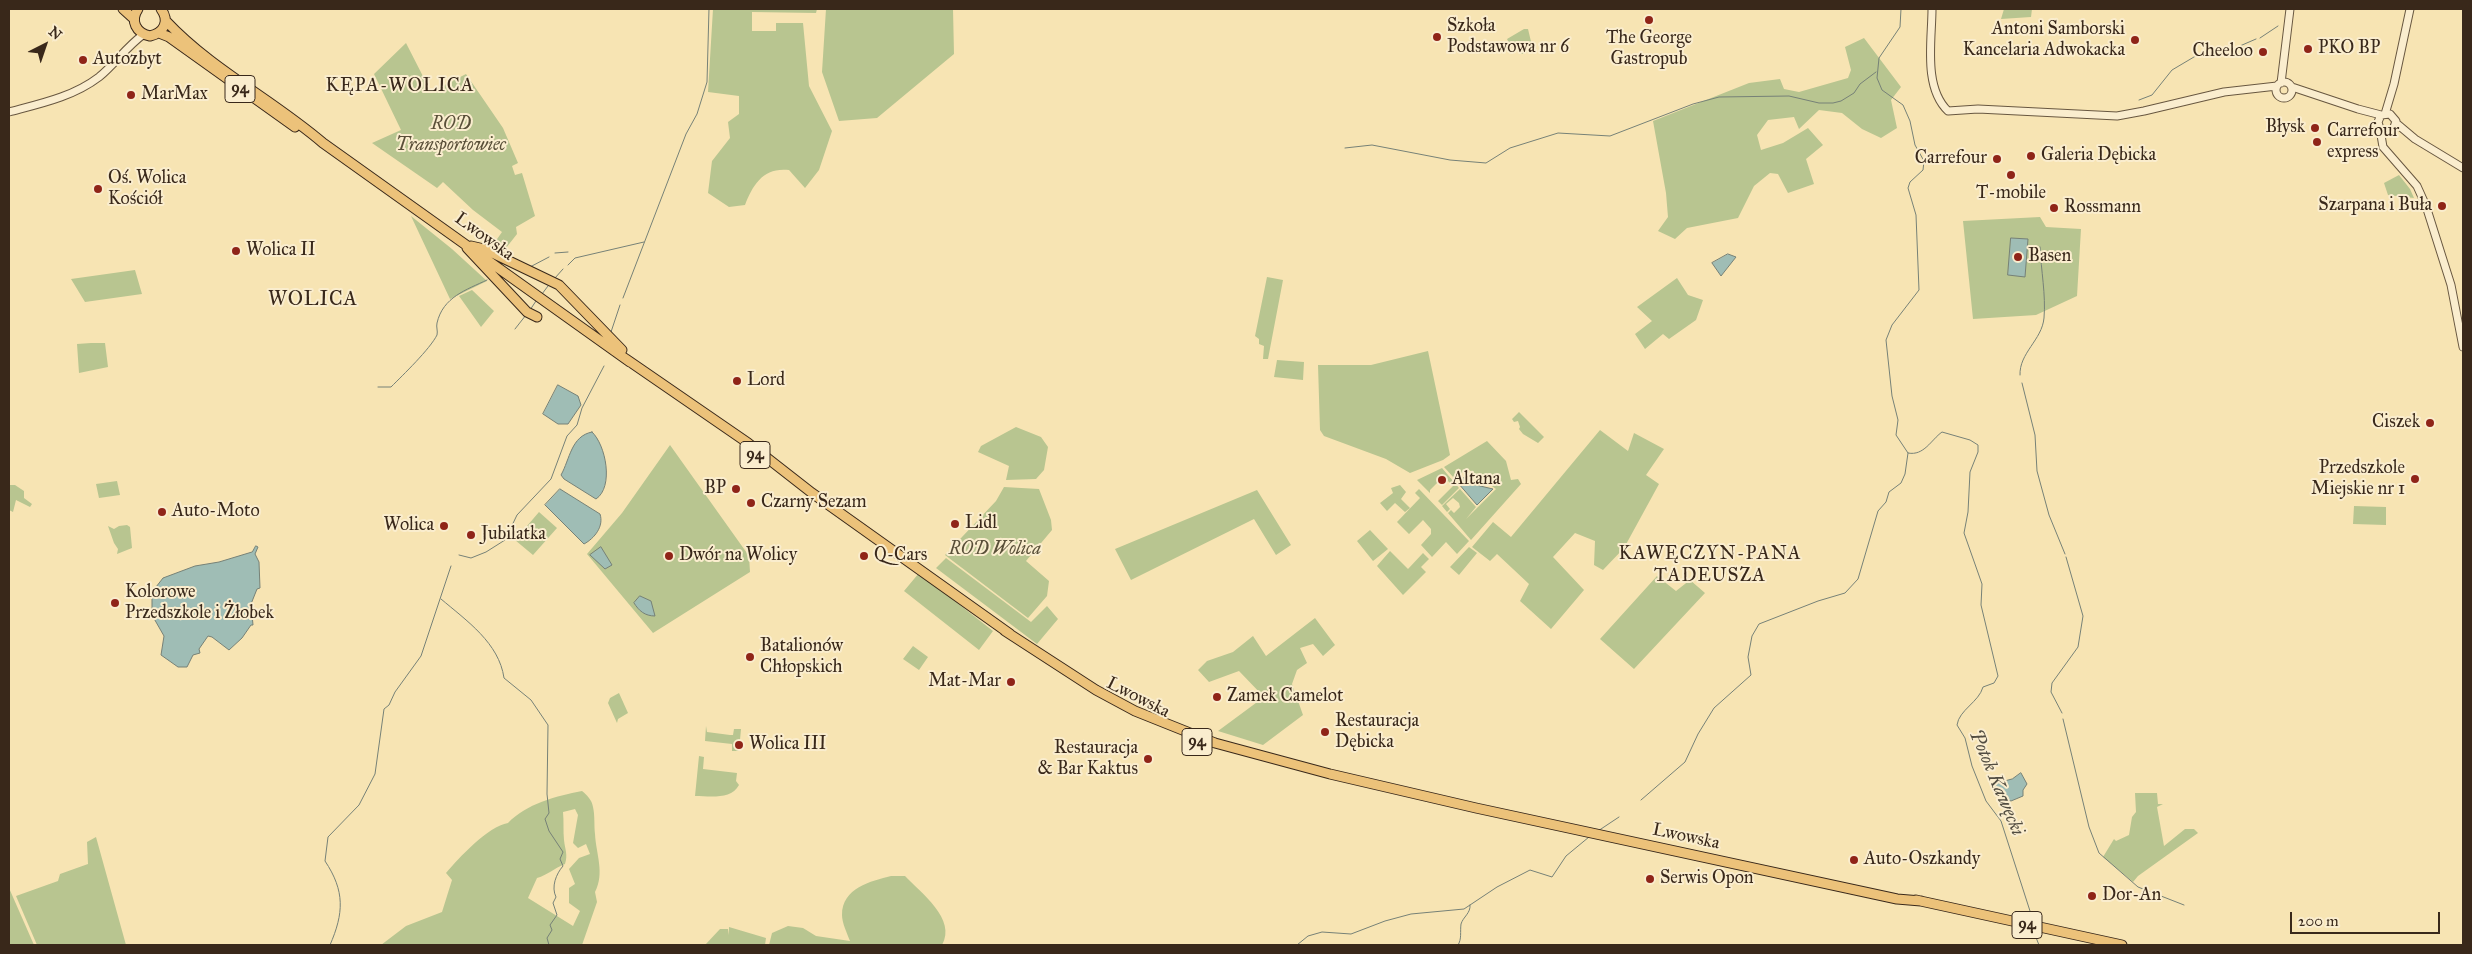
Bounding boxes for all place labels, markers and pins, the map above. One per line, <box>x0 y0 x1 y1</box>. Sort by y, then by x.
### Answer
marker: The George Gastropub <box>1643 14 1655 26</box>
place label: Szkoła Podstawowa nr 6 <box>1447 16 1569 58</box>
place label: Antoni Samborski Kancelaria Adwokacka <box>1963 19 2125 62</box>
place label: The George Gastropub <box>1606 28 1692 70</box>
marker: Szkoła Podstawowa nr 6 <box>1431 31 1443 43</box>
marker: Antoni Samborski Kancelaria Adwokacka <box>2129 34 2141 46</box>
place label: PKO BP <box>2318 38 2380 60</box>
place label: Cheeloo <box>2193 41 2253 63</box>
marker: PKO BP <box>2302 43 2314 55</box>
marker: Cheeloo <box>2257 46 2269 58</box>
place label: Autozbyt <box>93 49 162 71</box>
marker: Autozbyt <box>77 54 89 66</box>
place label: MarMax <box>141 84 208 106</box>
marker: MarMax <box>125 89 137 101</box>
place label: Błysk <box>2265 117 2305 139</box>
place label: Carrefour express <box>2327 121 2399 163</box>
marker: Błysk <box>2309 122 2321 134</box>
marker: Carrefour express <box>2311 136 2323 148</box>
place label: Galeria Dębicka <box>2041 145 2156 167</box>
place label: Carrefour <box>1915 148 1987 170</box>
marker: Galeria Dębicka <box>2025 150 2037 162</box>
marker: Carrefour <box>1991 153 2003 165</box>
place label: Oś. Wolica Kościół <box>108 168 186 210</box>
marker: T-mobile <box>2005 169 2017 181</box>
marker: Oś. Wolica Kościół <box>92 183 104 195</box>
place label: T-mobile <box>1976 183 2046 205</box>
place label: Szarpana i Buła <box>2318 195 2432 217</box>
place label: Rossmann <box>2064 197 2141 219</box>
marker: Szarpana i Buła <box>2436 200 2448 212</box>
marker: Rossmann <box>2048 202 2060 214</box>
place label: Wolica II <box>246 240 316 262</box>
marker: Wolica II <box>230 245 242 257</box>
place label: Basen <box>2028 246 2071 268</box>
marker: Basen <box>2012 251 2024 263</box>
place label: Lord <box>747 370 785 392</box>
marker: Lord <box>731 375 743 387</box>
place label: Ciszek <box>2372 412 2420 434</box>
marker: Ciszek <box>2424 417 2436 429</box>
place label: Przedszkole Miejskie nr 1 <box>2311 458 2405 500</box>
place label: Altana <box>1452 469 1500 491</box>
marker: Przedszkole Miejskie nr 1 <box>2409 473 2421 485</box>
marker: Altana <box>1436 474 1448 486</box>
place label: BP <box>704 478 726 500</box>
marker: BP <box>730 483 742 495</box>
place label: Czarny Sezam <box>761 492 867 514</box>
marker: Czarny Sezam <box>745 497 757 509</box>
place label: Auto-Moto <box>172 501 260 523</box>
marker: Auto-Moto <box>156 506 168 518</box>
place label: Lidl <box>965 513 997 535</box>
place label: Wolica <box>384 515 434 537</box>
marker: Lidl <box>949 518 961 530</box>
marker: Wolica <box>438 520 450 532</box>
place label: Jubilatka <box>481 524 546 546</box>
marker: Jubilatka <box>465 529 477 541</box>
place label: Dwór na Wolicy <box>679 545 797 567</box>
place label: Q-Cars <box>874 545 927 567</box>
marker: Dwór na Wolicy <box>663 550 675 562</box>
marker: Q-Cars <box>858 550 870 562</box>
place label: Kolorowe Przedszkole i Żłobek <box>125 582 274 624</box>
marker: Kolorowe Przedszkole i Żłobek <box>109 597 121 609</box>
place label: Batalionów Chłopskich <box>760 636 843 679</box>
marker: Batalionów Chłopskich <box>744 651 756 663</box>
place label: Mat-Mar <box>928 671 1001 693</box>
marker: Mat-Mar <box>1005 676 1017 688</box>
place label: Zamek Camelot <box>1227 686 1343 708</box>
marker: Zamek Camelot <box>1211 691 1223 703</box>
place label: Restauracja Dębicka <box>1335 711 1419 754</box>
marker: Restauracja Dębicka <box>1319 726 1331 738</box>
place label: Wolica III <box>749 734 826 756</box>
place label: Restauracja & Bar Kaktus <box>1038 738 1138 781</box>
marker: Wolica III <box>733 739 745 751</box>
marker: Restauracja & Bar Kaktus <box>1142 753 1154 765</box>
place label: Auto-Oszkandy <box>1864 849 1980 871</box>
marker: Auto-Oszkandy <box>1848 854 1860 866</box>
place label: Serwis Opon <box>1660 868 1754 890</box>
marker: Serwis Opon <box>1644 873 1656 885</box>
place label: Dor-An <box>2102 885 2161 907</box>
marker: Dor-An <box>2086 890 2098 902</box>

